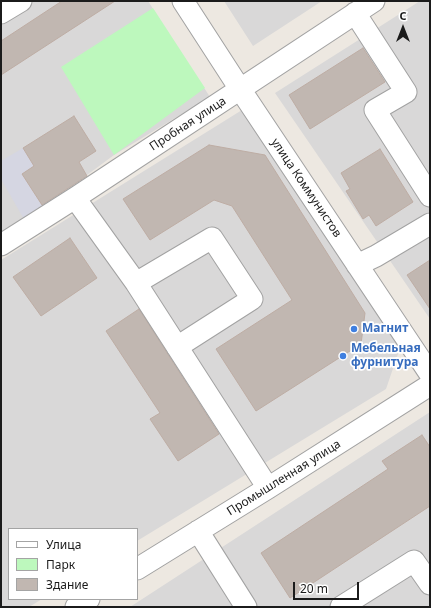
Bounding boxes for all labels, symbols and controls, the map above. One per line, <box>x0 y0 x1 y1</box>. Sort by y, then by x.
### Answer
north arrow <box>383 8 423 48</box>
text: С <box>399 8 407 23</box>
street label: Пробная улица <box>147 94 229 154</box>
street label: улица Коммунистов <box>268 136 344 240</box>
place label: Магнит <box>362 322 408 336</box>
marker: Магнит <box>349 324 359 334</box>
place label: Мебельная фурнитура <box>351 342 421 370</box>
marker: Мебельная фурнитура <box>338 351 348 361</box>
street label: Промышленная улица <box>224 437 344 519</box>
legend <box>8 528 138 600</box>
text: Улица <box>46 536 81 553</box>
text: Парк <box>46 556 75 573</box>
scale bar <box>295 574 361 600</box>
text: Здание <box>46 576 88 593</box>
text: 20 m <box>300 580 328 597</box>

